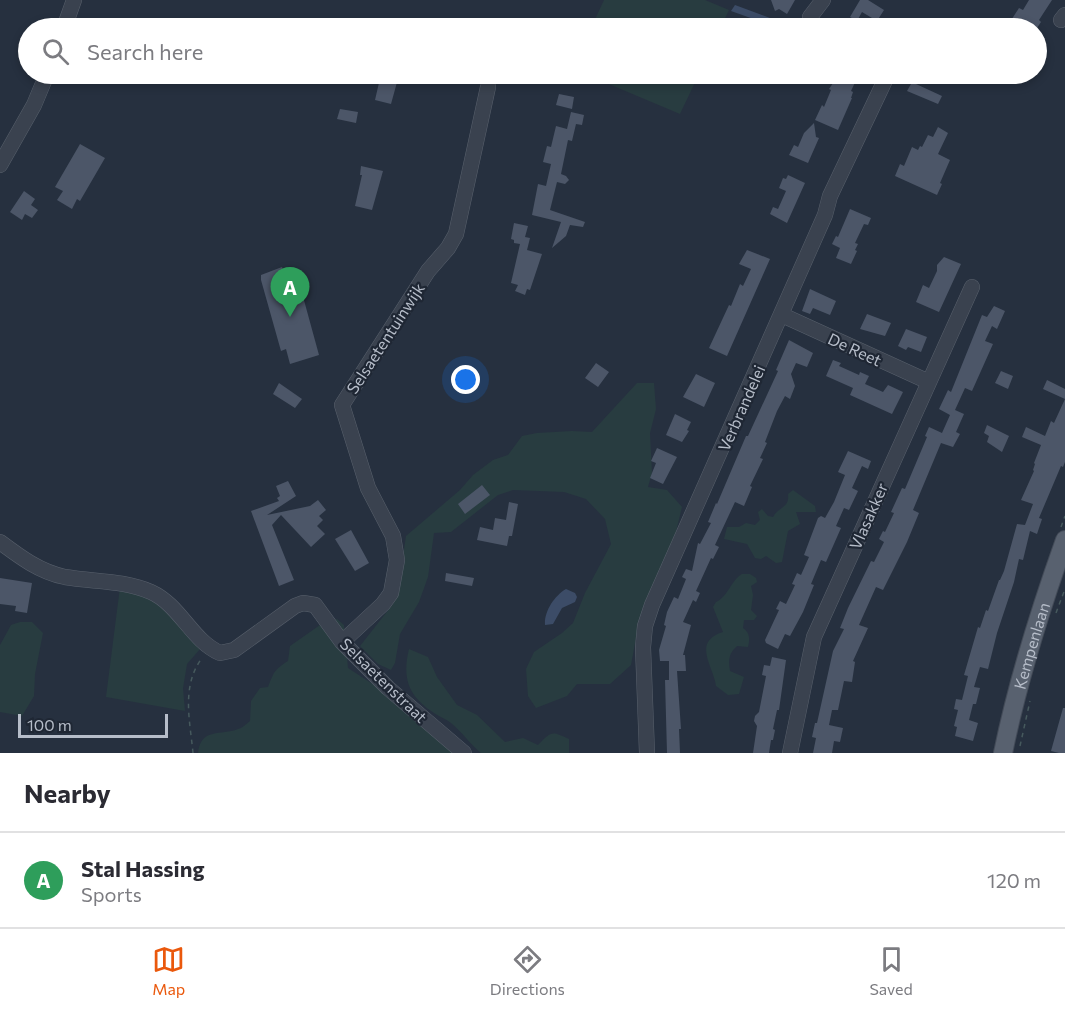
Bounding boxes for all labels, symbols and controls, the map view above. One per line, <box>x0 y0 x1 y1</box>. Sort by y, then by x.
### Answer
search box <box>18 18 1047 84</box>
icon: search <box>39 35 72 68</box>
text: Search here <box>87 38 203 65</box>
pin: A <box>270 268 310 317</box>
street label: Selsaetentuinwijk <box>342 279 428 397</box>
street label: De Reet <box>825 328 885 370</box>
street label: Verbrandelei <box>714 362 768 454</box>
your location <box>451 365 480 394</box>
street label: Vlasakker <box>845 479 891 552</box>
street label: Kempenlaan <box>1009 600 1053 691</box>
street label: Selsaetenstraat <box>337 634 432 726</box>
scale bar <box>18 711 168 738</box>
text: 100 m <box>27 715 72 734</box>
text: Nearby <box>24 777 111 808</box>
text: Stal Hassing <box>81 855 205 882</box>
text: A <box>36 868 51 892</box>
text: 120 m <box>987 868 1041 892</box>
text: Sports <box>81 882 142 906</box>
tab: Map <box>152 943 185 998</box>
tab: Directions <box>490 943 565 998</box>
tab: Saved <box>869 943 913 998</box>

